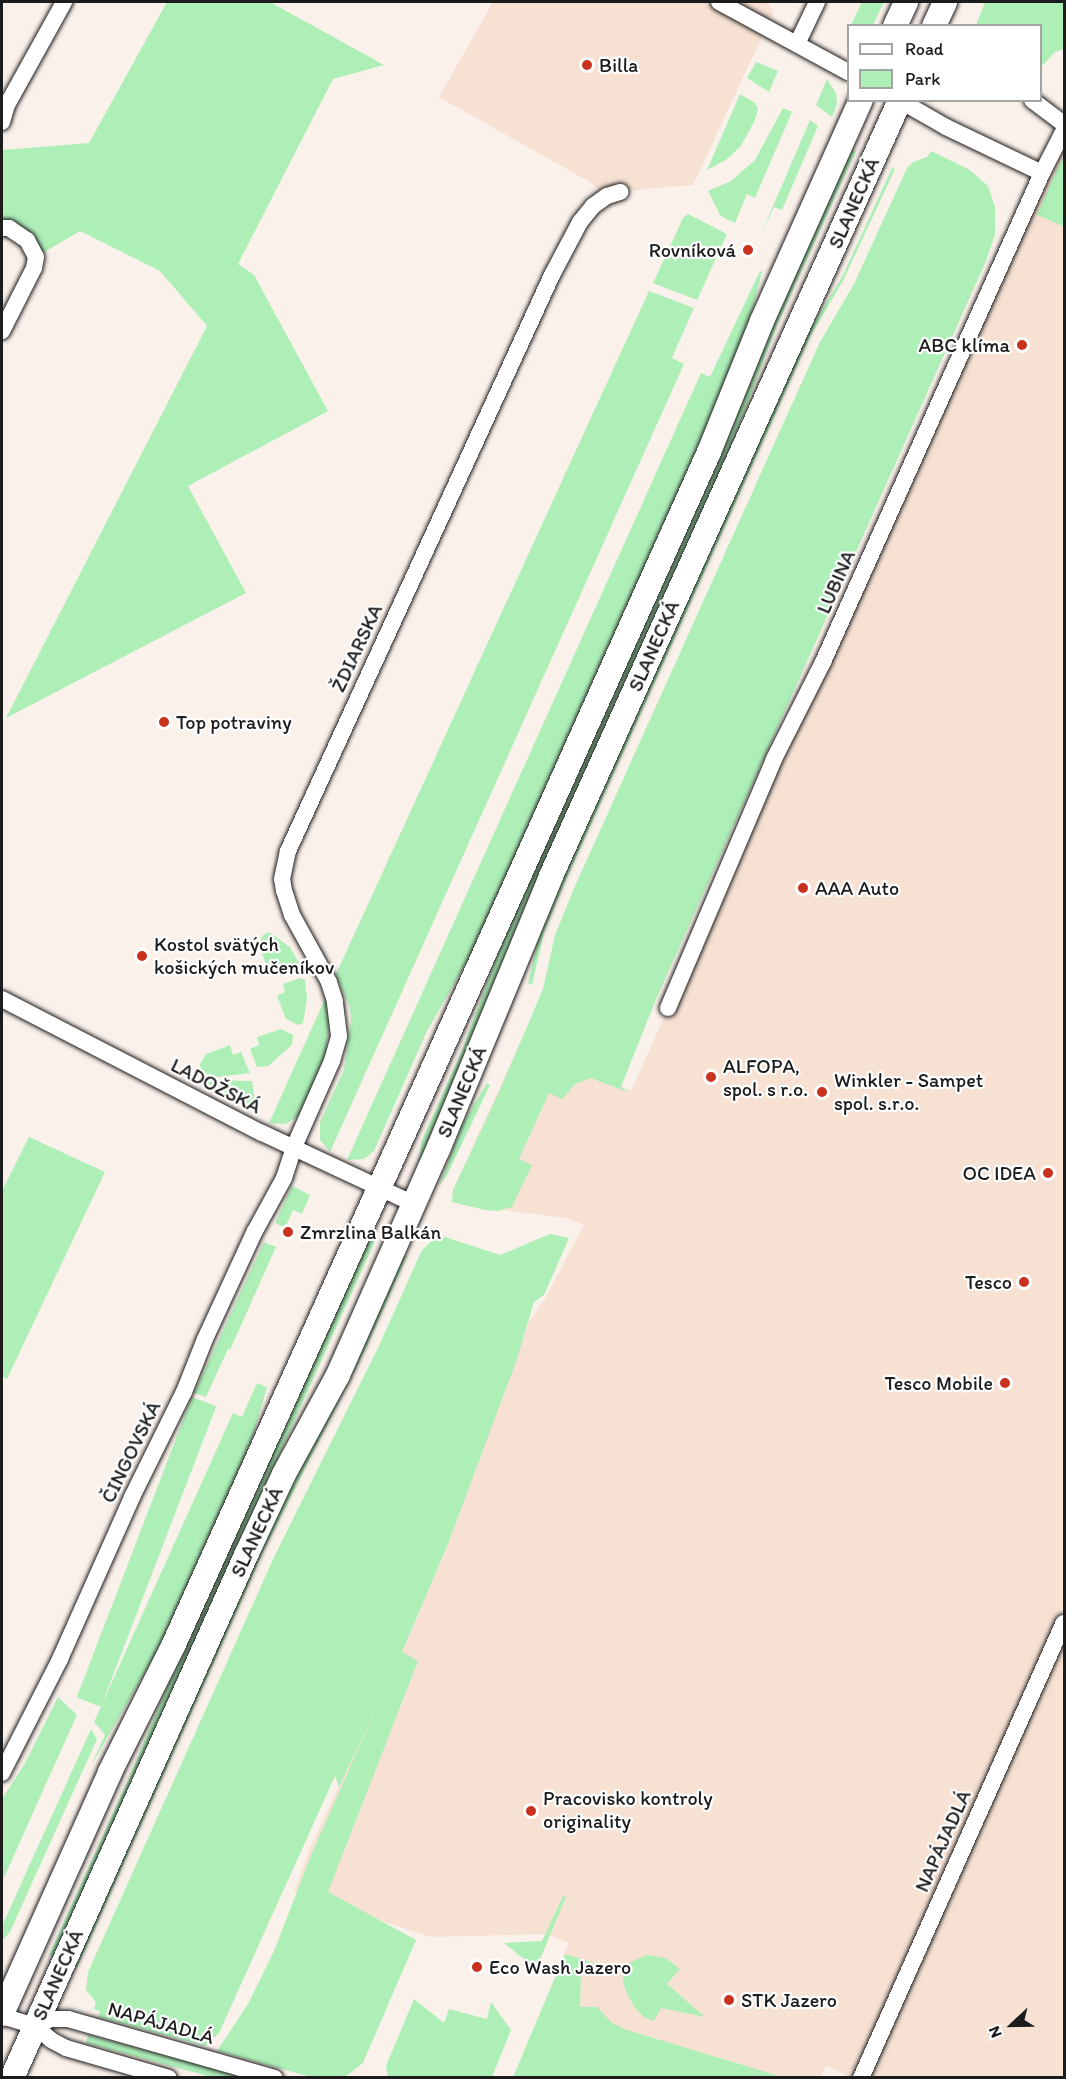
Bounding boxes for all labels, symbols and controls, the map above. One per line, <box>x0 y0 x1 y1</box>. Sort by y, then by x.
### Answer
legend <box>847 24 1042 102</box>
text: Road <box>905 38 944 60</box>
place label: Billa <box>599 53 638 77</box>
marker: Billa <box>580 58 594 72</box>
text: Park <box>905 68 940 90</box>
street label: SLANECKÁ <box>823 154 885 252</box>
place label: Rovníková <box>649 238 736 262</box>
marker: Rovníková <box>741 243 755 257</box>
place label: ABC klíma <box>919 333 1010 357</box>
marker: ABC klíma <box>1015 338 1029 352</box>
street label: LUBINA <box>811 547 861 617</box>
street label: SLANECKÁ <box>623 597 685 695</box>
street label: ŽDIARSKA <box>326 600 388 696</box>
place label: Top potraviny <box>176 710 291 734</box>
marker: Top potraviny <box>157 715 171 729</box>
place label: AAA Auto <box>815 876 899 900</box>
marker: AAA Auto <box>796 881 810 895</box>
place label: Kostol svätých košických mučeníkov <box>154 933 334 980</box>
marker: Kostol svätých košických mučeníkov <box>135 949 149 963</box>
street label: SLANECKÁ <box>432 1043 492 1141</box>
street label: LADOŽSKÁ <box>167 1053 265 1119</box>
place label: ALFOPA, spol. s r.o. <box>723 1054 808 1101</box>
place label: Winkler - Sampet spol. s.r.o. <box>834 1068 983 1115</box>
marker: ALFOPA, spol. s r.o. <box>704 1070 718 1084</box>
marker: Winkler - Sampet spol. s.r.o. <box>815 1085 829 1099</box>
place label: OC IDEA <box>959 1161 1036 1185</box>
marker: OC IDEA <box>1041 1166 1055 1180</box>
place label: Zmrzlina Balkán <box>300 1220 442 1244</box>
marker: Zmrzlina Balkán <box>281 1225 295 1239</box>
place label: Tesco <box>965 1270 1012 1294</box>
marker: Tesco <box>1017 1275 1031 1289</box>
place label: Tesco Mobile <box>885 1371 993 1395</box>
marker: Tesco Mobile <box>998 1376 1012 1390</box>
street label: ČINGOVSKÁ <box>96 1397 166 1507</box>
street label: SLANECKÁ <box>226 1483 288 1581</box>
street label: NAPÁJADLÁ <box>910 1786 976 1896</box>
place label: Pracovisko kontroly originality <box>543 1787 712 1834</box>
marker: Pracovisko kontroly originality <box>524 1804 538 1818</box>
street label: SLANECKÁ <box>27 1926 89 2024</box>
place label: Eco Wash Jazero <box>489 1955 631 1979</box>
marker: Eco Wash Jazero <box>470 1960 484 1974</box>
place label: STK Jazero <box>741 1988 837 2012</box>
marker: STK Jazero <box>722 1993 736 2007</box>
north arrow <box>982 1995 1042 2055</box>
street label: NAPÁJADLÁ <box>105 1996 217 2050</box>
text: N <box>984 2023 1006 2041</box>

